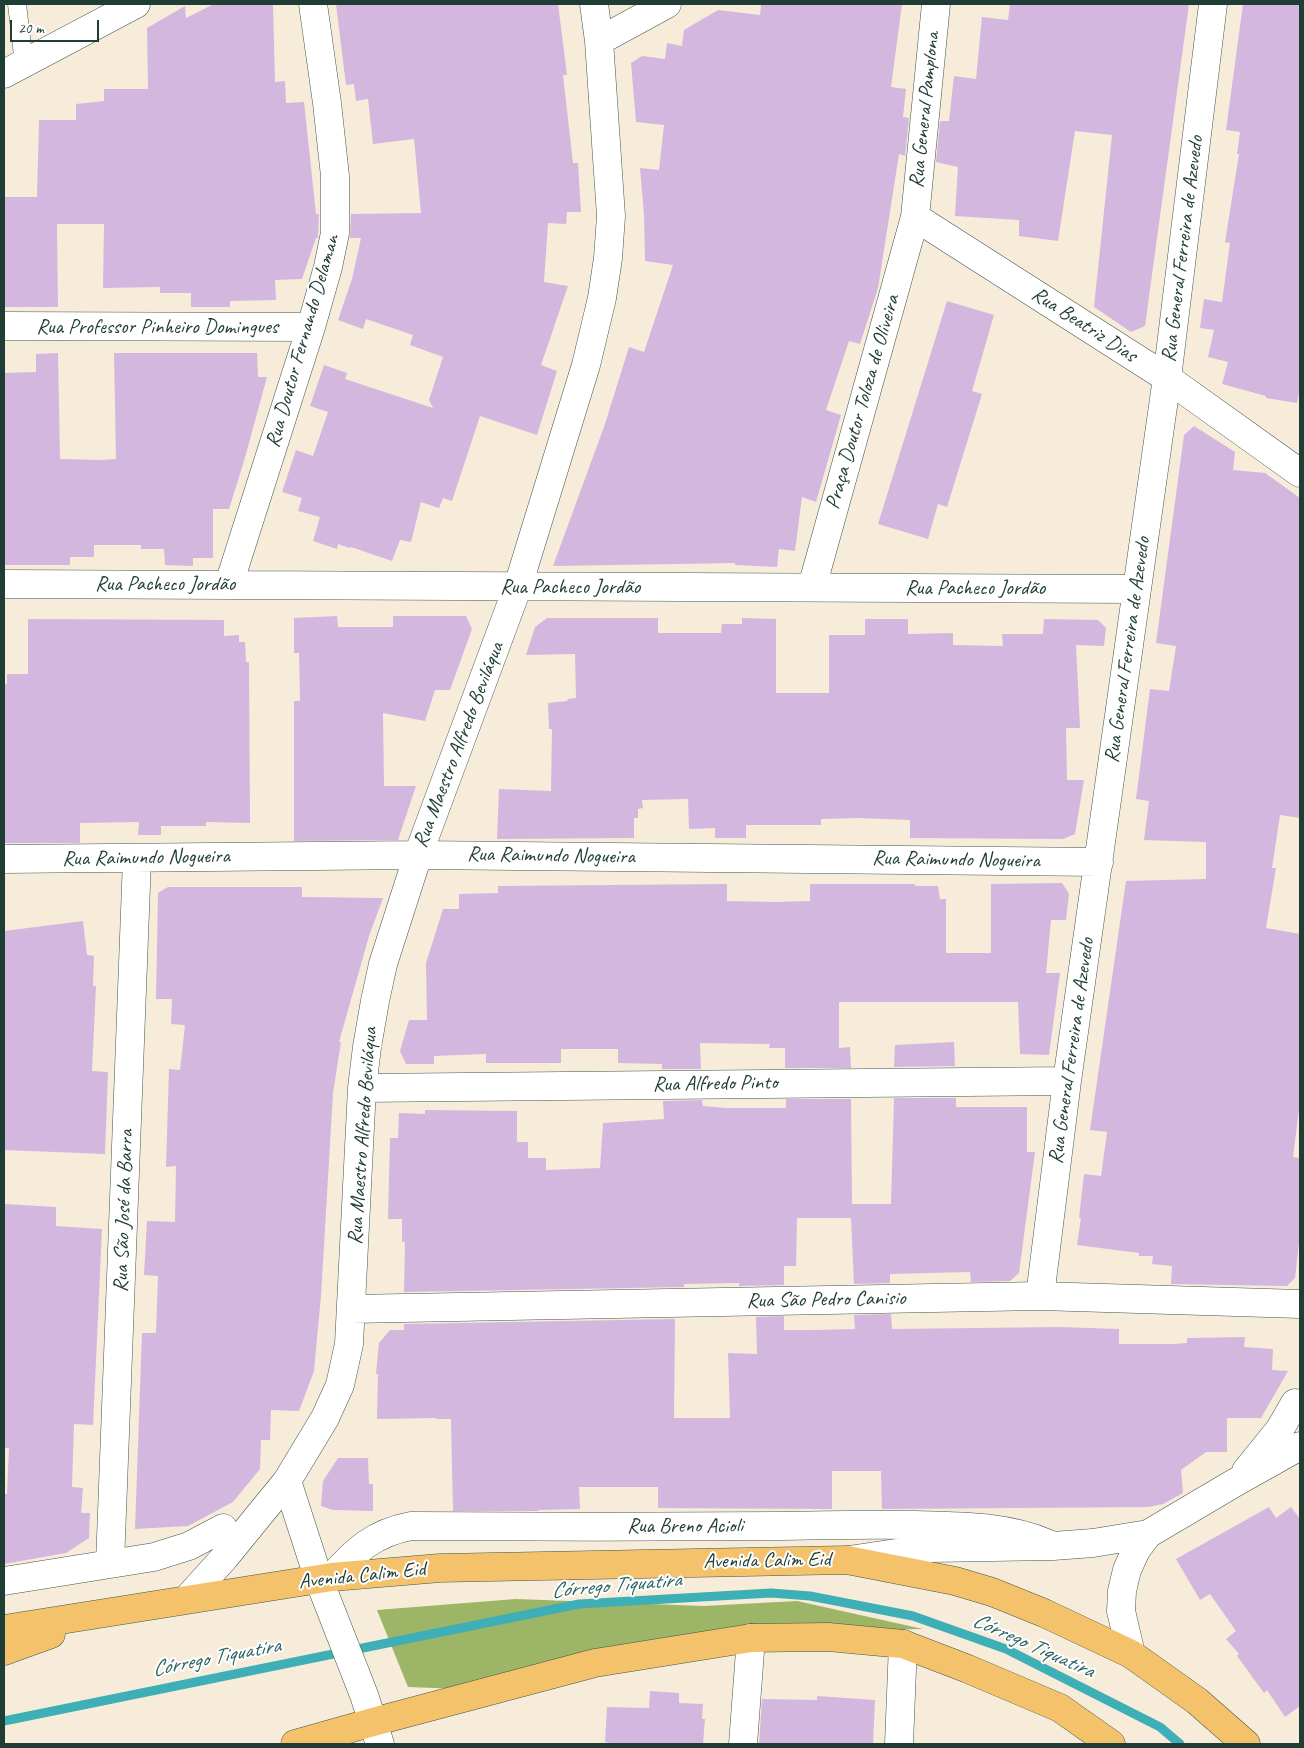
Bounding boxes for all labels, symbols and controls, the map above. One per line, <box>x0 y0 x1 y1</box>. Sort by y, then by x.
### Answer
scale bar <box>12 10 101 42</box>
text: 20 m <box>18 19 44 38</box>
street label: Rua General Pamplona <box>904 31 946 189</box>
street label: Rua General Ferreira de Azevedo <box>1157 134 1209 364</box>
street label: Rua Doutor Fernando Delaman <box>261 232 345 450</box>
street label: Rua Beatriz Dias <box>1027 282 1141 368</box>
street label: Praça Doutor Toloza de Oliveira <box>820 292 906 512</box>
street label: Rua Professor Pinheiro Domingues <box>36 314 278 340</box>
street label: Rua General Ferreira de Azevedo <box>1100 535 1156 765</box>
street label: Rua Pacheco Jordão <box>95 571 235 597</box>
street label: Rua Pacheco Jordão <box>500 574 640 600</box>
street label: Rua Pacheco Jordão <box>905 575 1045 601</box>
street label: Rua Maestro Alfredo Beviláqua <box>408 639 510 851</box>
street label: Rua Raimundo Nogueira <box>467 842 635 870</box>
street label: Rua Raimundo Nogueira <box>62 844 230 872</box>
street label: Rua Raimundo Nogueira <box>872 846 1040 874</box>
street label: Rua General Ferreira de Azevedo <box>1044 936 1100 1166</box>
street label: Rua Maestro Alfredo Beviláqua <box>343 1026 383 1246</box>
street label: Rua Alfredo Pinto <box>652 1070 778 1098</box>
street label: Rua São José da Barra <box>109 1129 139 1293</box>
street label: Rua São Pedro Canisio <box>746 1286 906 1314</box>
street label: Rua Breno Acioli <box>627 1513 743 1539</box>
street label: Avenida Calim Eid <box>703 1547 831 1575</box>
street label: Avenida Calim Eid <box>297 1557 427 1595</box>
water label: Córrego Tiquatira <box>550 1567 682 1605</box>
water label: Córrego Tiquatira <box>968 1608 1098 1684</box>
water label: Córrego Tiquatira <box>150 1633 282 1683</box>

